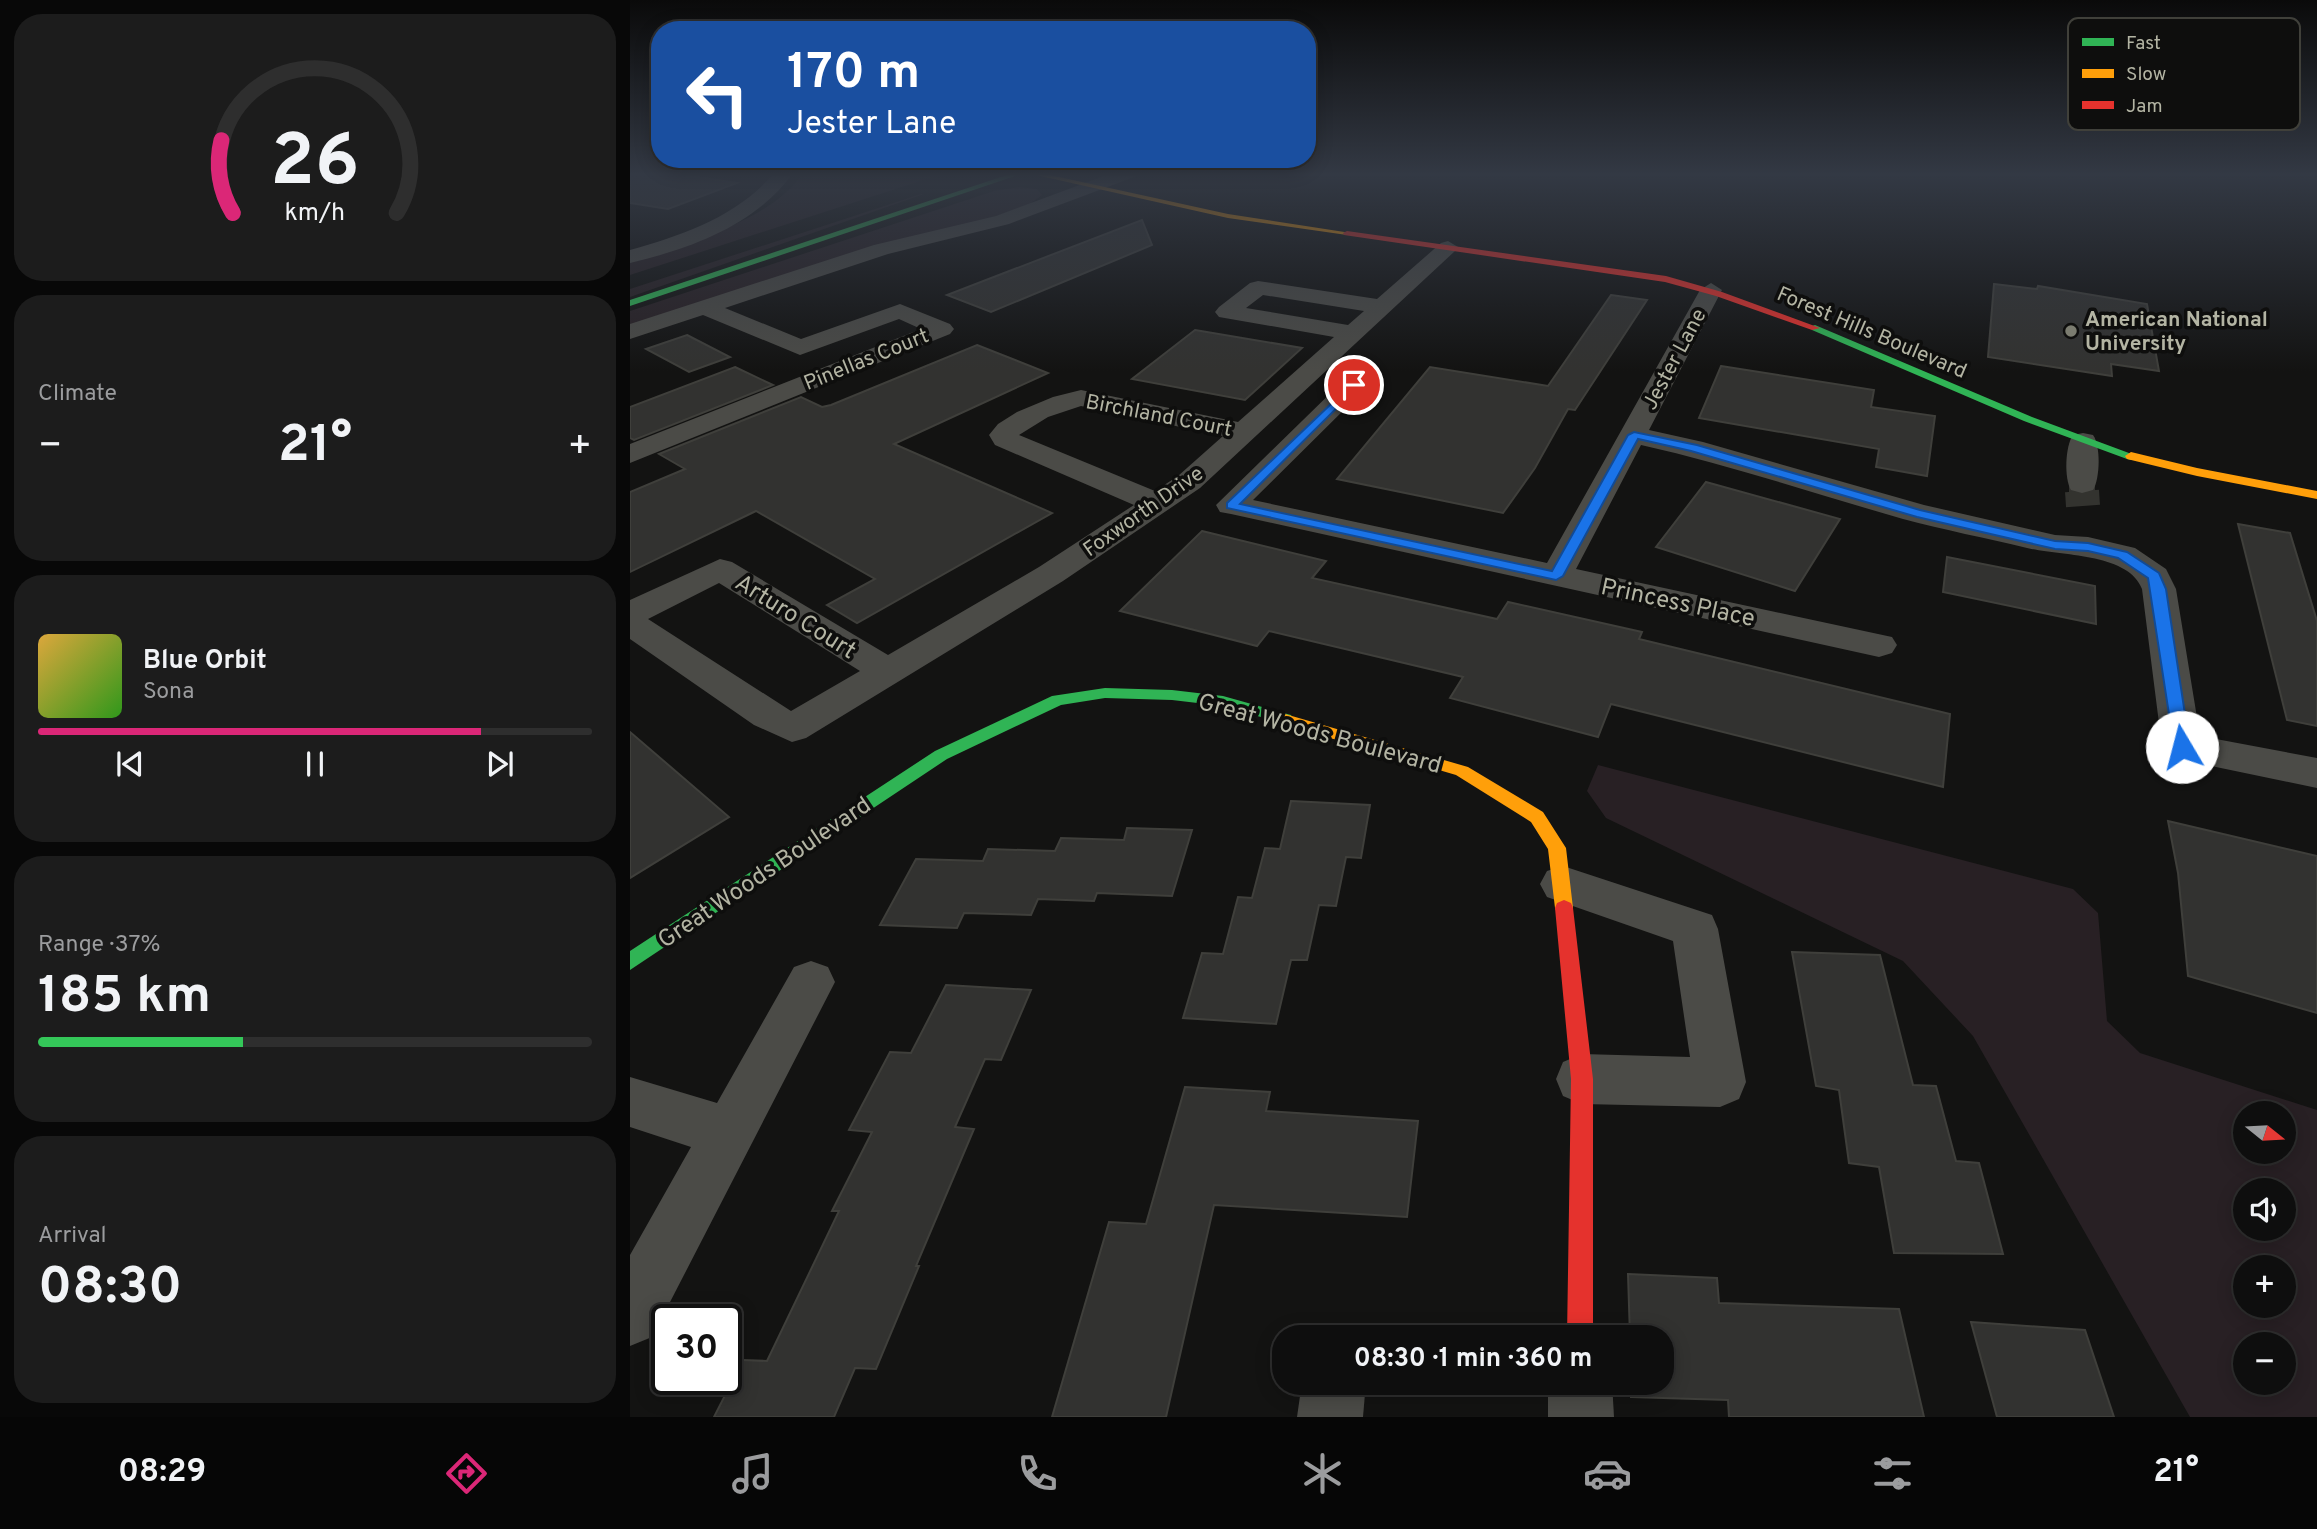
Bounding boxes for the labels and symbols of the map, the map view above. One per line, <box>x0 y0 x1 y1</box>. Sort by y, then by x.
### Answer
legend <box>2068 18 2300 130</box>
text: Fast <box>2126 32 2161 56</box>
text: Slow <box>2126 63 2166 87</box>
text: Jam <box>2126 95 2163 119</box>
street label: Forest Hills Boulevard <box>1772 281 1970 386</box>
street label: Jester Lane <box>1637 304 1713 415</box>
place label: American National University <box>2085 307 2268 358</box>
street label: Pinellas Court <box>800 323 933 398</box>
marker: American National University <box>2063 323 2079 339</box>
pin <box>1324 355 1384 415</box>
street label: Birchland Court <box>1083 389 1234 444</box>
street label: Foxworth Drive <box>1078 461 1209 564</box>
street label: Arturo Court <box>729 569 861 667</box>
street label: Princess Place <box>1598 573 1757 635</box>
street label: Great Woods Boulevard <box>1195 688 1444 782</box>
position arrow <box>2145 710 2219 784</box>
street label: Great Woods Boulevard <box>653 791 877 956</box>
north arrow <box>2233 1101 2296 1164</box>
speed limit sign: 30 <box>651 1304 742 1395</box>

